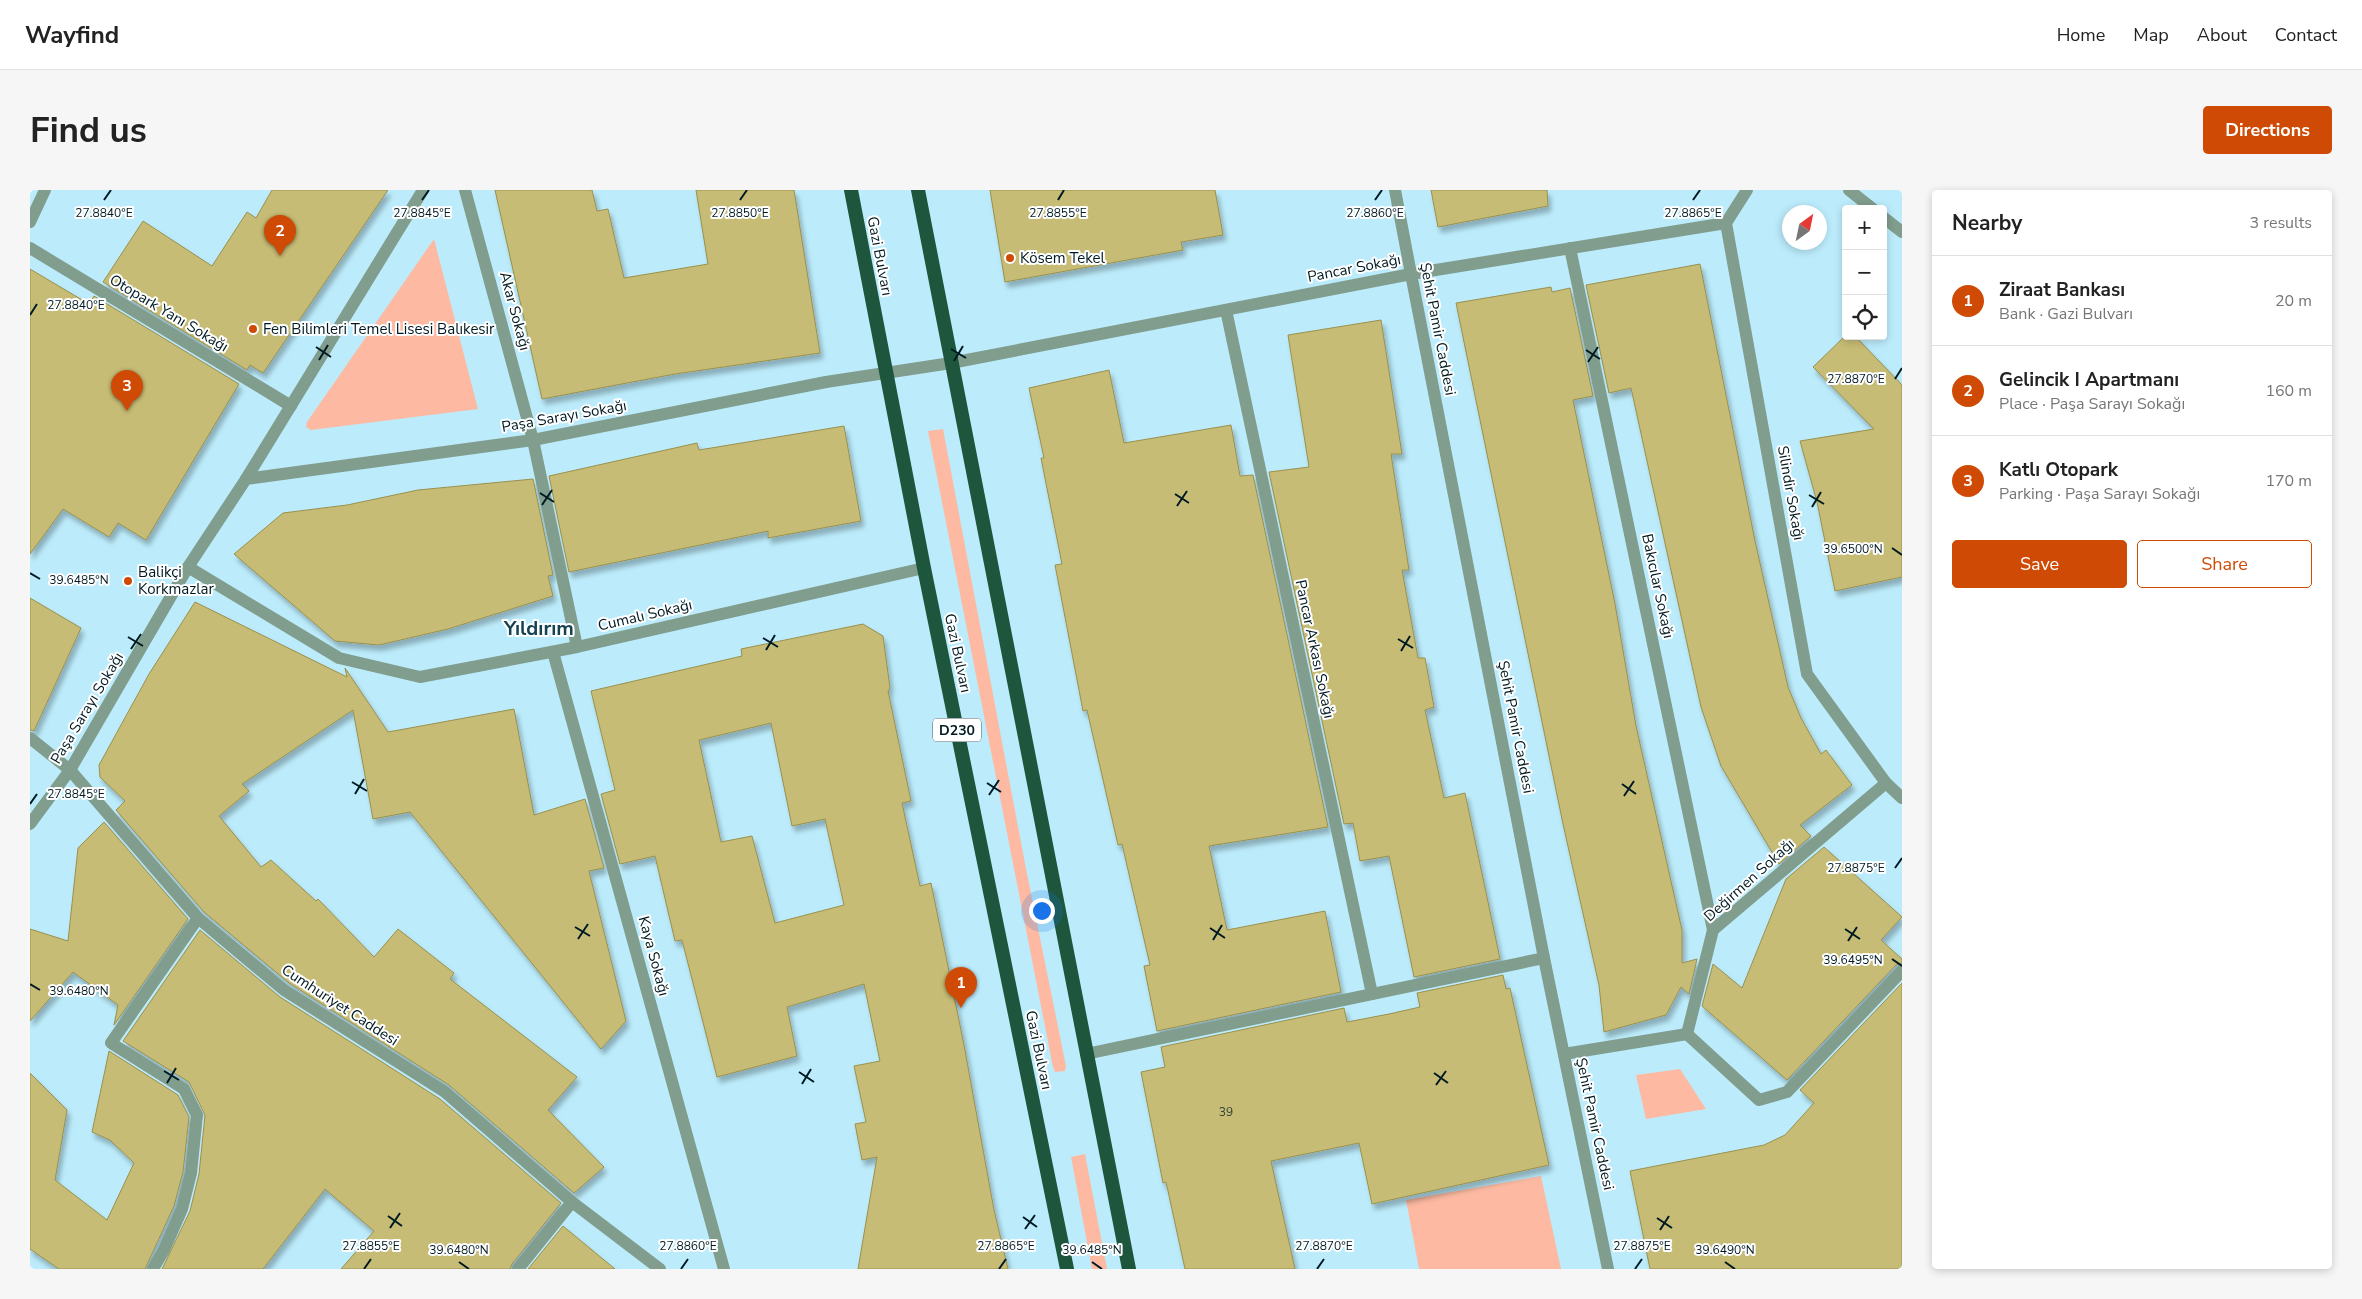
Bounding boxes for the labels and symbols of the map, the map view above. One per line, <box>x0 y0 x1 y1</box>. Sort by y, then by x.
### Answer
text: 27.8840°E <box>75 205 133 221</box>
text: 27.8845°E <box>393 205 451 221</box>
text: 27.8850°E <box>711 205 769 221</box>
text: 27.8855°E <box>1029 205 1087 221</box>
text: 27.8860°E <box>1346 205 1404 221</box>
text: 27.8865°E <box>1664 205 1722 221</box>
north arrow <box>1782 205 1827 250</box>
pin: 2 <box>264 215 296 256</box>
street label: Gazi Bulvarı <box>863 215 897 297</box>
place label: Kösem Tekel <box>1020 248 1106 268</box>
street label: Pancar Sokağı <box>1306 249 1402 287</box>
marker: Kösem Tekel <box>1004 252 1016 264</box>
street label: Şehit Pamir Caddesi <box>1415 261 1461 397</box>
street label: Akar Sokağı <box>495 269 535 353</box>
street label: Otopark Yanı Sokağı <box>106 270 232 356</box>
text: 27.8840°E <box>47 297 105 313</box>
place label: Fen Bilimleri Temel Lisesi Balıkesir <box>263 319 495 339</box>
marker: Fen Bilimleri Temel Lisesi Balıkesir <box>247 323 259 335</box>
pin: 3 <box>111 370 143 411</box>
text: 27.8870°E <box>1827 371 1885 387</box>
street label: Paşa Sarayı Sokağı <box>500 395 628 437</box>
street label: Silindir Sokağı <box>1773 444 1809 542</box>
street label: Bakıcılar Sokağı <box>1637 532 1679 640</box>
text: 39.6500°N <box>1823 541 1883 557</box>
place label: Balikçi Korkmazlar <box>138 562 215 599</box>
text: 39.6485°N <box>49 572 109 588</box>
marker: Balikçi Korkmazlar <box>122 575 134 587</box>
street label: Pancar Arkası Sokağı <box>1291 578 1339 720</box>
street label: Cumalı Sokağı <box>596 594 694 636</box>
street label: Gazi Bulvarı <box>940 612 976 694</box>
district label: Yıldırım <box>503 615 574 642</box>
street label: Paşa Sarayı Sokağı <box>46 649 128 767</box>
street label: Şehit Pamir Caddesi <box>1493 659 1539 795</box>
road number: D230 <box>933 718 981 742</box>
text: 27.8845°E <box>47 786 105 802</box>
street label: Değirmen Sokağı <box>1700 834 1798 926</box>
text: 27.8875°E <box>1827 860 1885 876</box>
your location <box>1029 898 1055 924</box>
street label: Kaya Sokağı <box>634 914 674 998</box>
text: 39.6495°N <box>1823 952 1883 968</box>
street label: Cumhuriyet Caddesi <box>278 960 402 1050</box>
pin: 1 <box>945 967 977 1008</box>
text: 39.6480°N <box>49 983 109 999</box>
street label: Gazi Bulvarı <box>1021 1009 1057 1091</box>
street label: Şehit Pamir Caddesi <box>1571 1056 1619 1192</box>
house number: 39 <box>1219 1104 1233 1120</box>
text: 27.8855°E <box>342 1238 400 1254</box>
text: 27.8860°E <box>659 1238 717 1254</box>
text: 27.8865°E <box>977 1238 1035 1254</box>
text: 27.8870°E <box>1295 1238 1353 1254</box>
text: 27.8875°E <box>1613 1238 1671 1254</box>
text: 39.6480°N <box>429 1242 489 1258</box>
text: 39.6485°N <box>1062 1242 1122 1258</box>
text: 39.6490°N <box>1695 1242 1755 1258</box>

